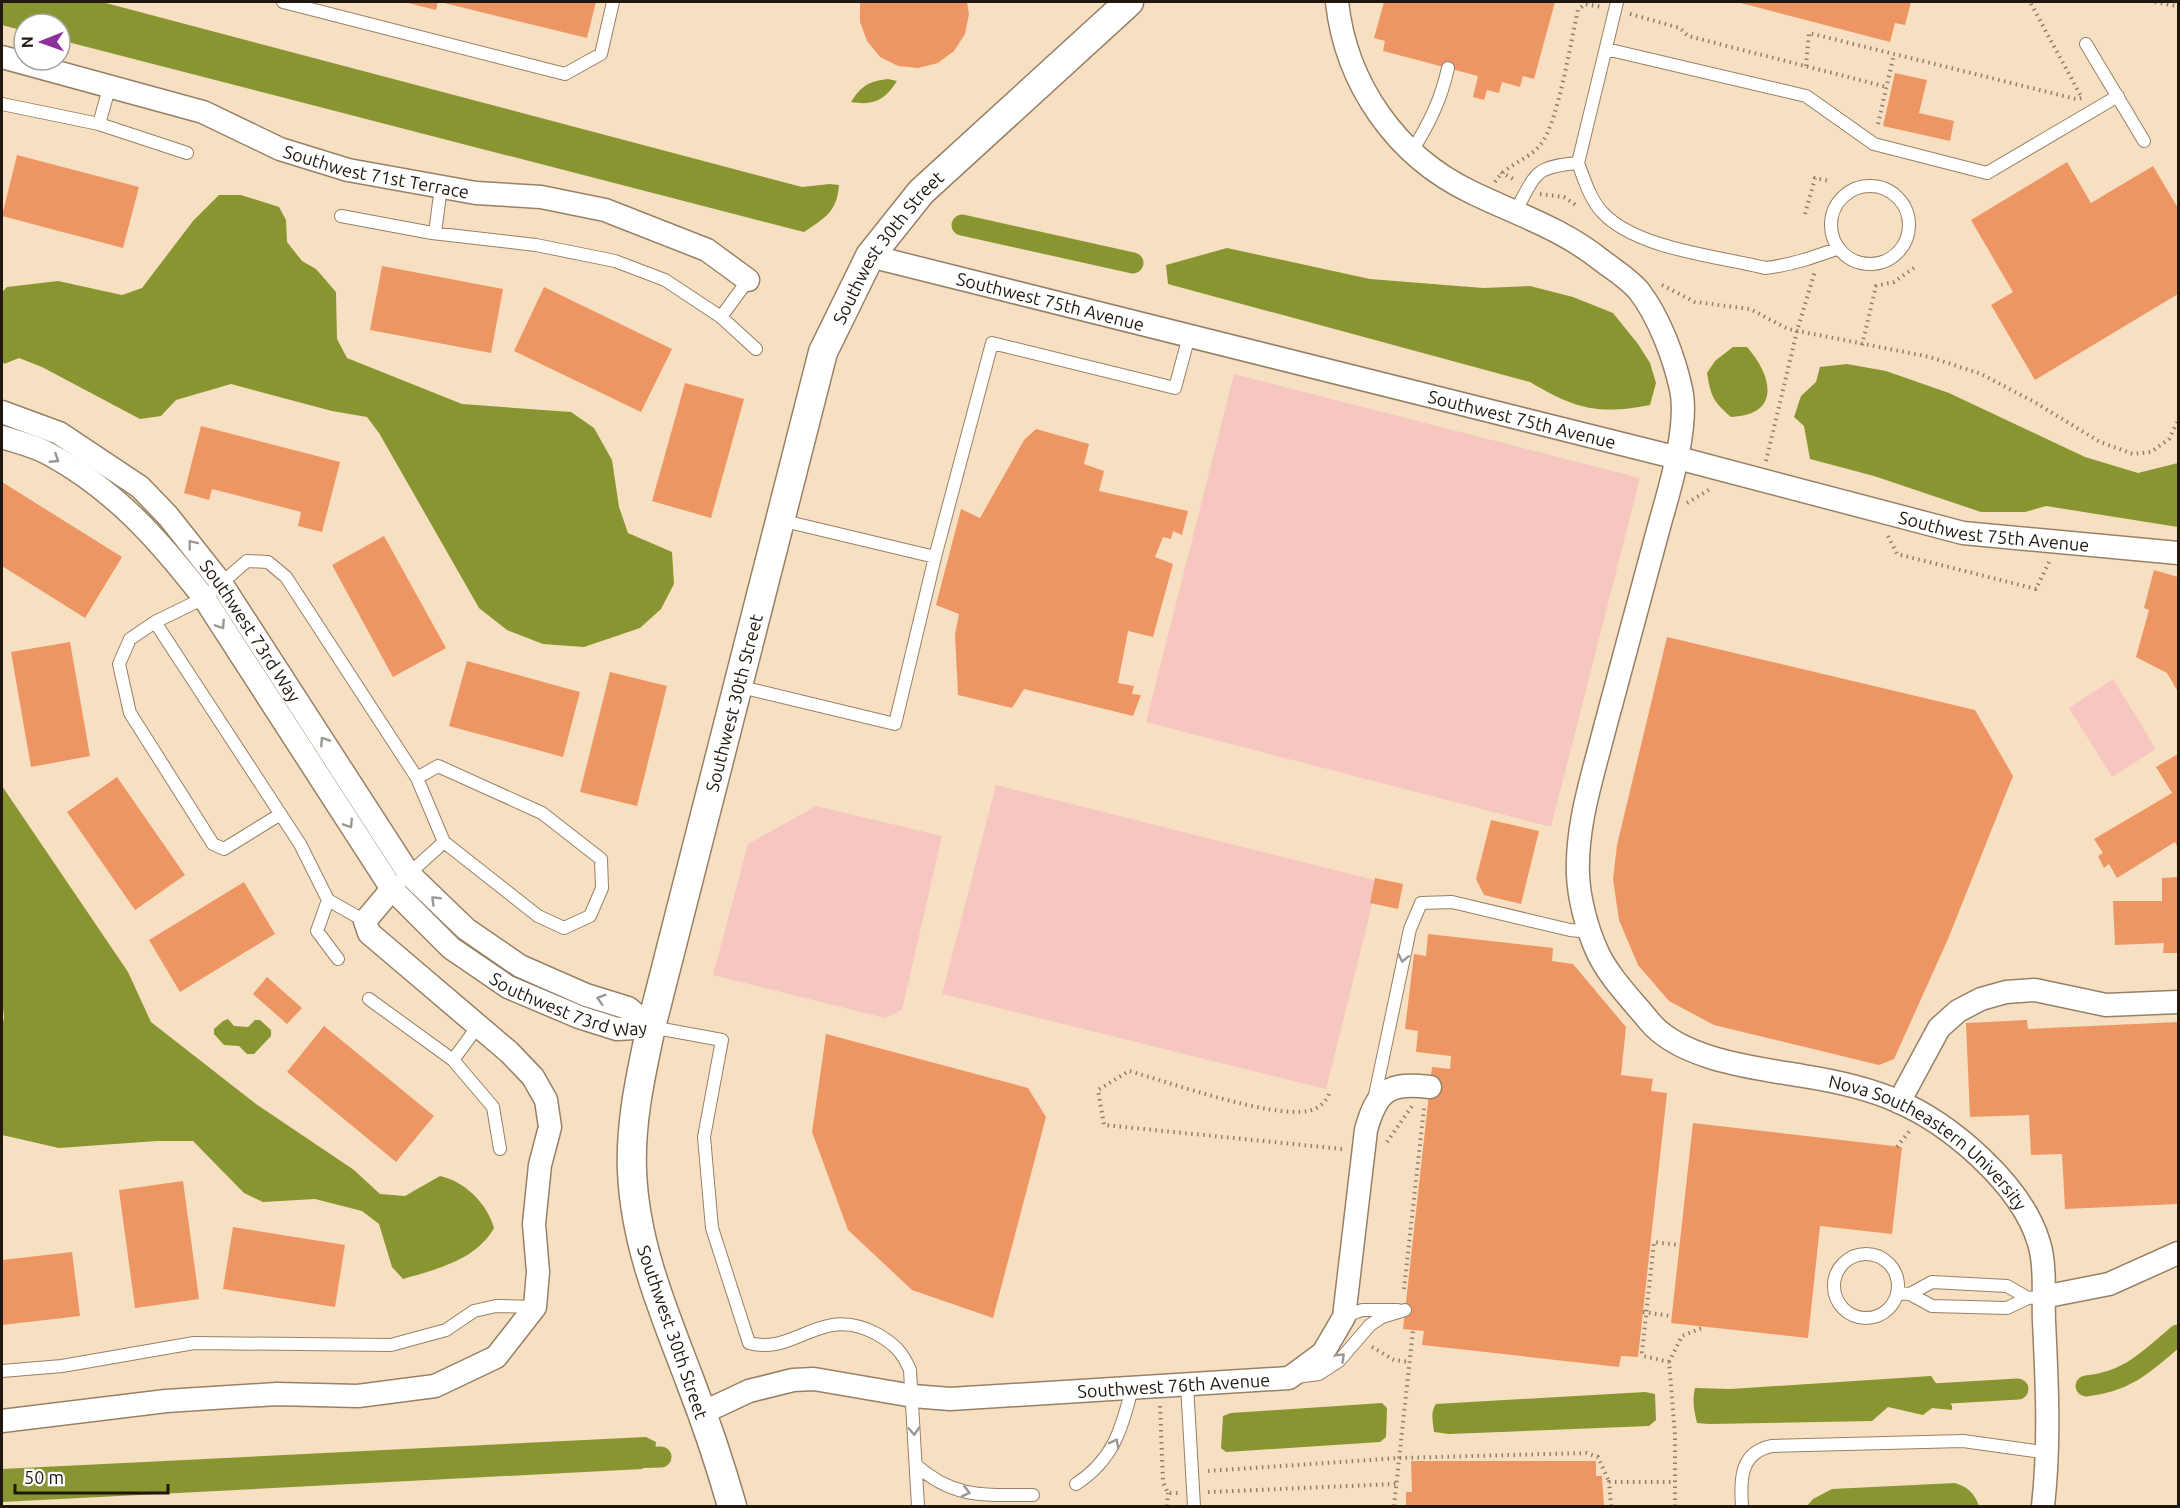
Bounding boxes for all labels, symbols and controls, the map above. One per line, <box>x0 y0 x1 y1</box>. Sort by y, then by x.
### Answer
north arrow <box>12 12 72 72</box>
text: N <box>18 36 36 48</box>
street label: Southwest 71st Terrace <box>281 141 471 202</box>
street label: Southwest 30th Street <box>828 167 947 327</box>
street label: Southwest 75th Avenue <box>954 268 1146 334</box>
street label: Southwest 75th Avenue <box>1426 386 1618 452</box>
one-way arrow <box>49 451 60 462</box>
street label: Southwest 75th Avenue <box>1897 507 2090 555</box>
one-way arrow <box>188 540 199 551</box>
street label: Southwest 73rd Way <box>196 556 305 706</box>
street label: Southwest 30th Street <box>701 612 766 794</box>
one-way arrow <box>213 618 224 629</box>
one-way arrow <box>319 737 331 747</box>
one-way arrow <box>342 818 354 828</box>
one-way arrow <box>432 896 442 907</box>
one-way arrow <box>1398 953 1411 963</box>
street label: Southwest 73rd Way <box>486 968 648 1039</box>
one-way arrow <box>596 994 606 1006</box>
street label: Nova Southeastern University <box>1827 1071 2032 1214</box>
street label: Southwest 30th Street <box>634 1242 712 1422</box>
one-way arrow <box>1334 1353 1345 1364</box>
street label: Southwest 76th Avenue <box>1077 1369 1271 1401</box>
one-way arrow <box>908 1426 921 1435</box>
one-way arrow <box>1108 1439 1119 1449</box>
scale bar <box>15 1457 168 1495</box>
text: 50 m <box>24 1467 64 1487</box>
one-way arrow <box>961 1485 971 1498</box>

